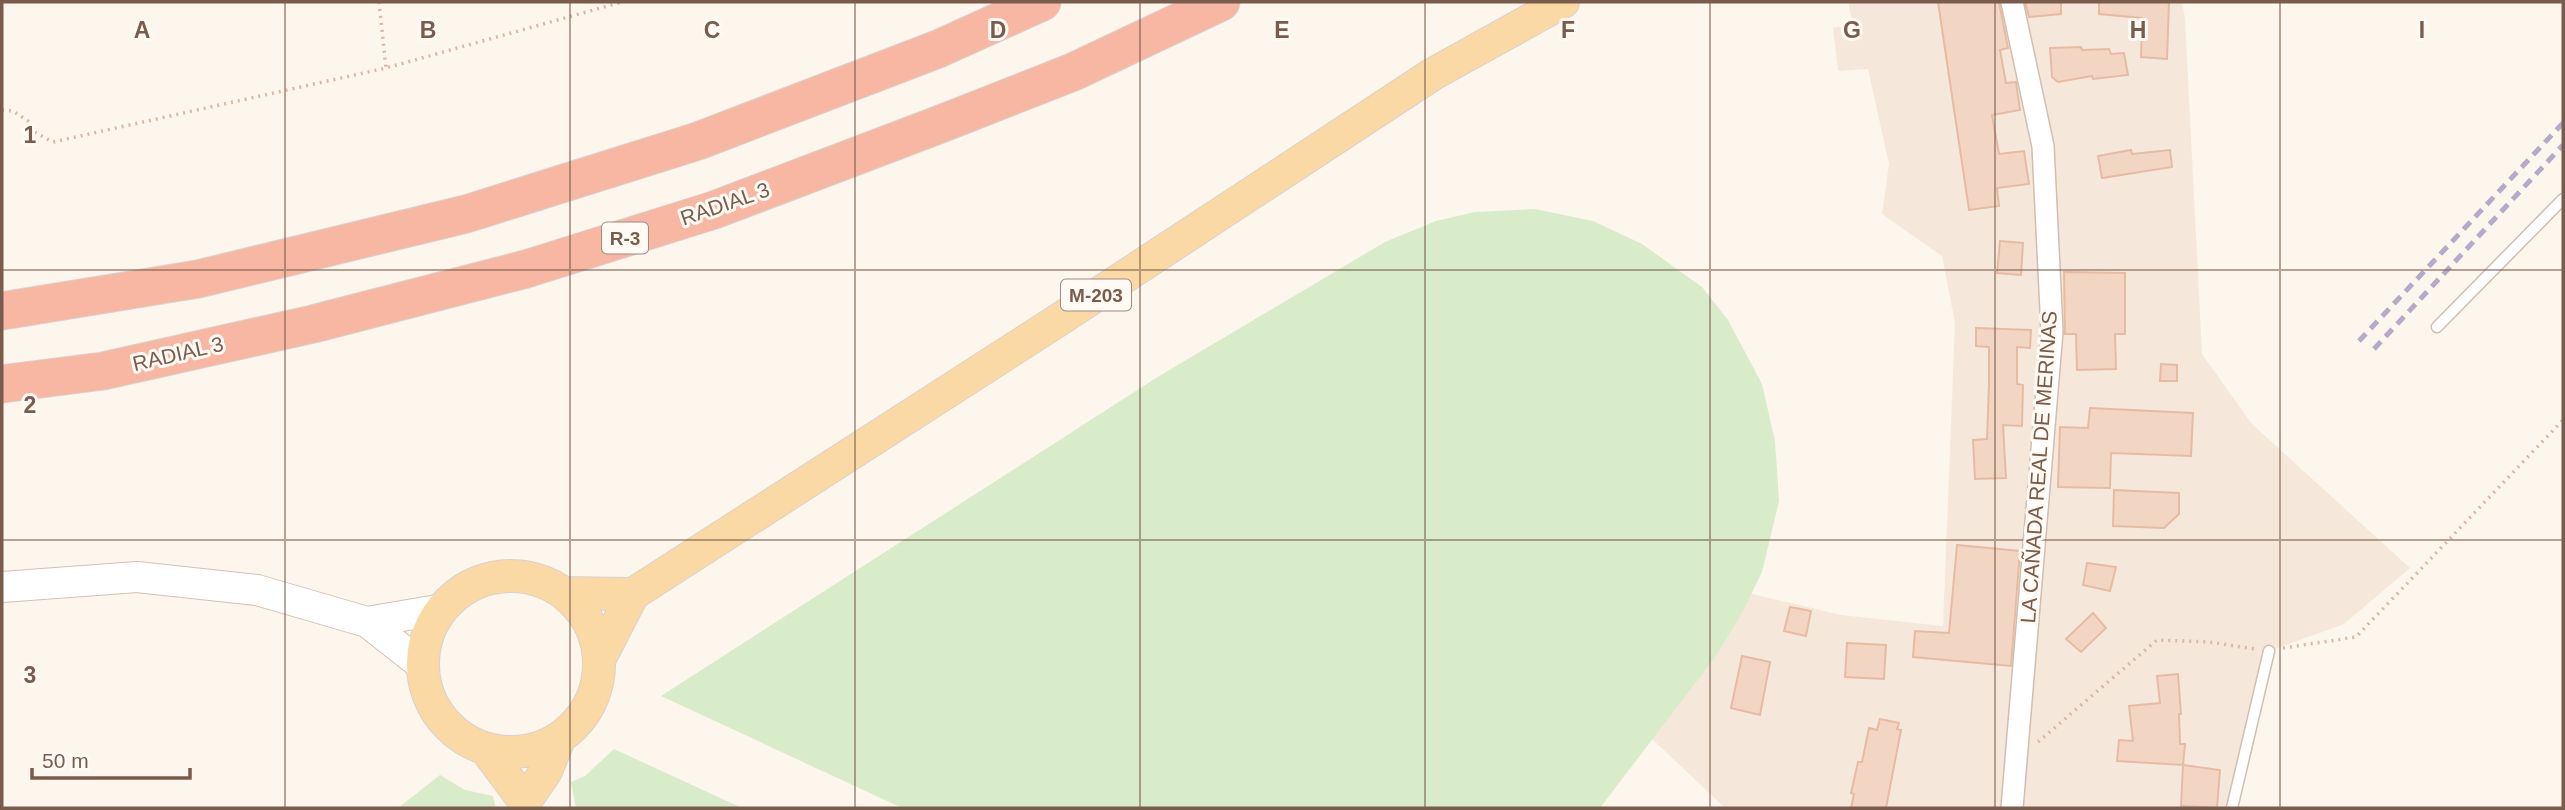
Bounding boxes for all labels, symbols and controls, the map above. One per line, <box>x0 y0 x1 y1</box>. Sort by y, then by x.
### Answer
text: A <box>134 17 150 43</box>
text: B <box>420 17 436 43</box>
text: C <box>704 17 720 43</box>
text: D <box>990 17 1006 43</box>
text: E <box>1274 17 1290 43</box>
text: F <box>1561 17 1575 43</box>
text: G <box>1843 17 1861 43</box>
text: H <box>2130 17 2146 43</box>
text: I <box>2419 17 2425 43</box>
text: 1 <box>24 122 37 148</box>
street label: RADIAL 3 <box>677 178 772 229</box>
road number: R-3 <box>602 222 648 254</box>
road number: M-203 <box>1061 280 1131 310</box>
street label: LA CAÑADA REAL DE MERINAS <box>2016 310 2061 624</box>
street label: RADIAL 3 <box>130 332 226 375</box>
text: 2 <box>24 392 36 418</box>
text: 3 <box>24 662 36 688</box>
scale bar <box>32 736 189 780</box>
text: 50 m <box>42 749 89 772</box>

